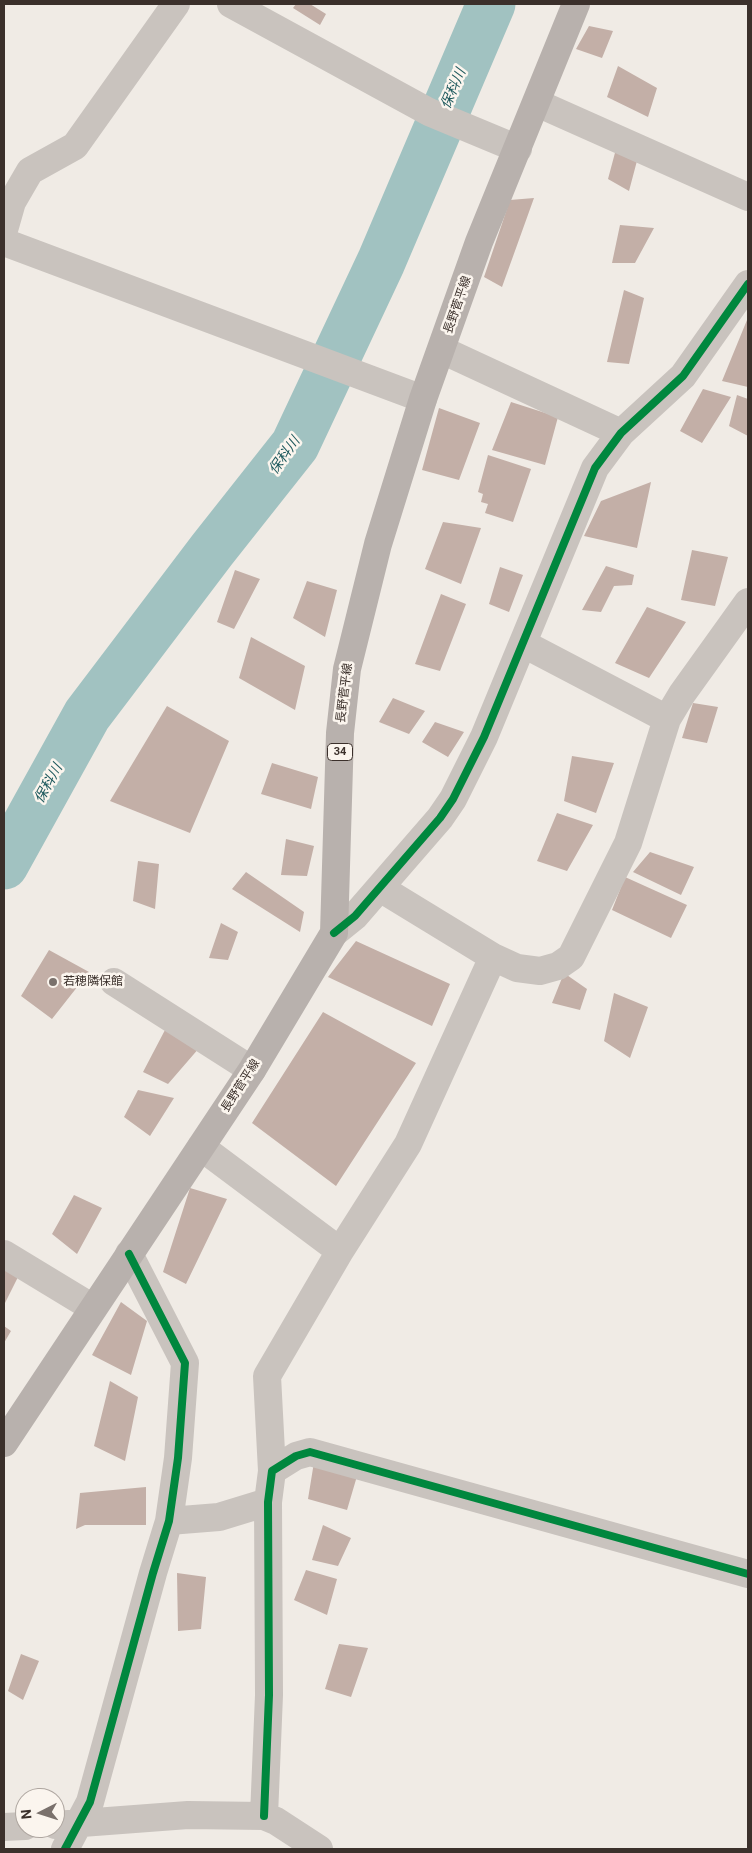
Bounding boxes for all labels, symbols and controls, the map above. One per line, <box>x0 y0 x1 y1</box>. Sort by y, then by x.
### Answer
water label: 保科川 <box>438 66 470 112</box>
street label: 長野菅平線 <box>441 274 475 336</box>
water label: 保科川 <box>266 434 304 478</box>
street label: 長野菅平線 <box>334 662 356 724</box>
road number: 34 <box>328 744 352 760</box>
water label: 保科川 <box>31 762 67 806</box>
place label: 若穂隣保館 <box>63 975 123 989</box>
marker: 若穂隣保館 <box>47 976 59 988</box>
street label: 長野菅平線 <box>219 1057 263 1115</box>
north arrow <box>15 1788 65 1838</box>
text: N <box>18 1809 34 1820</box>

